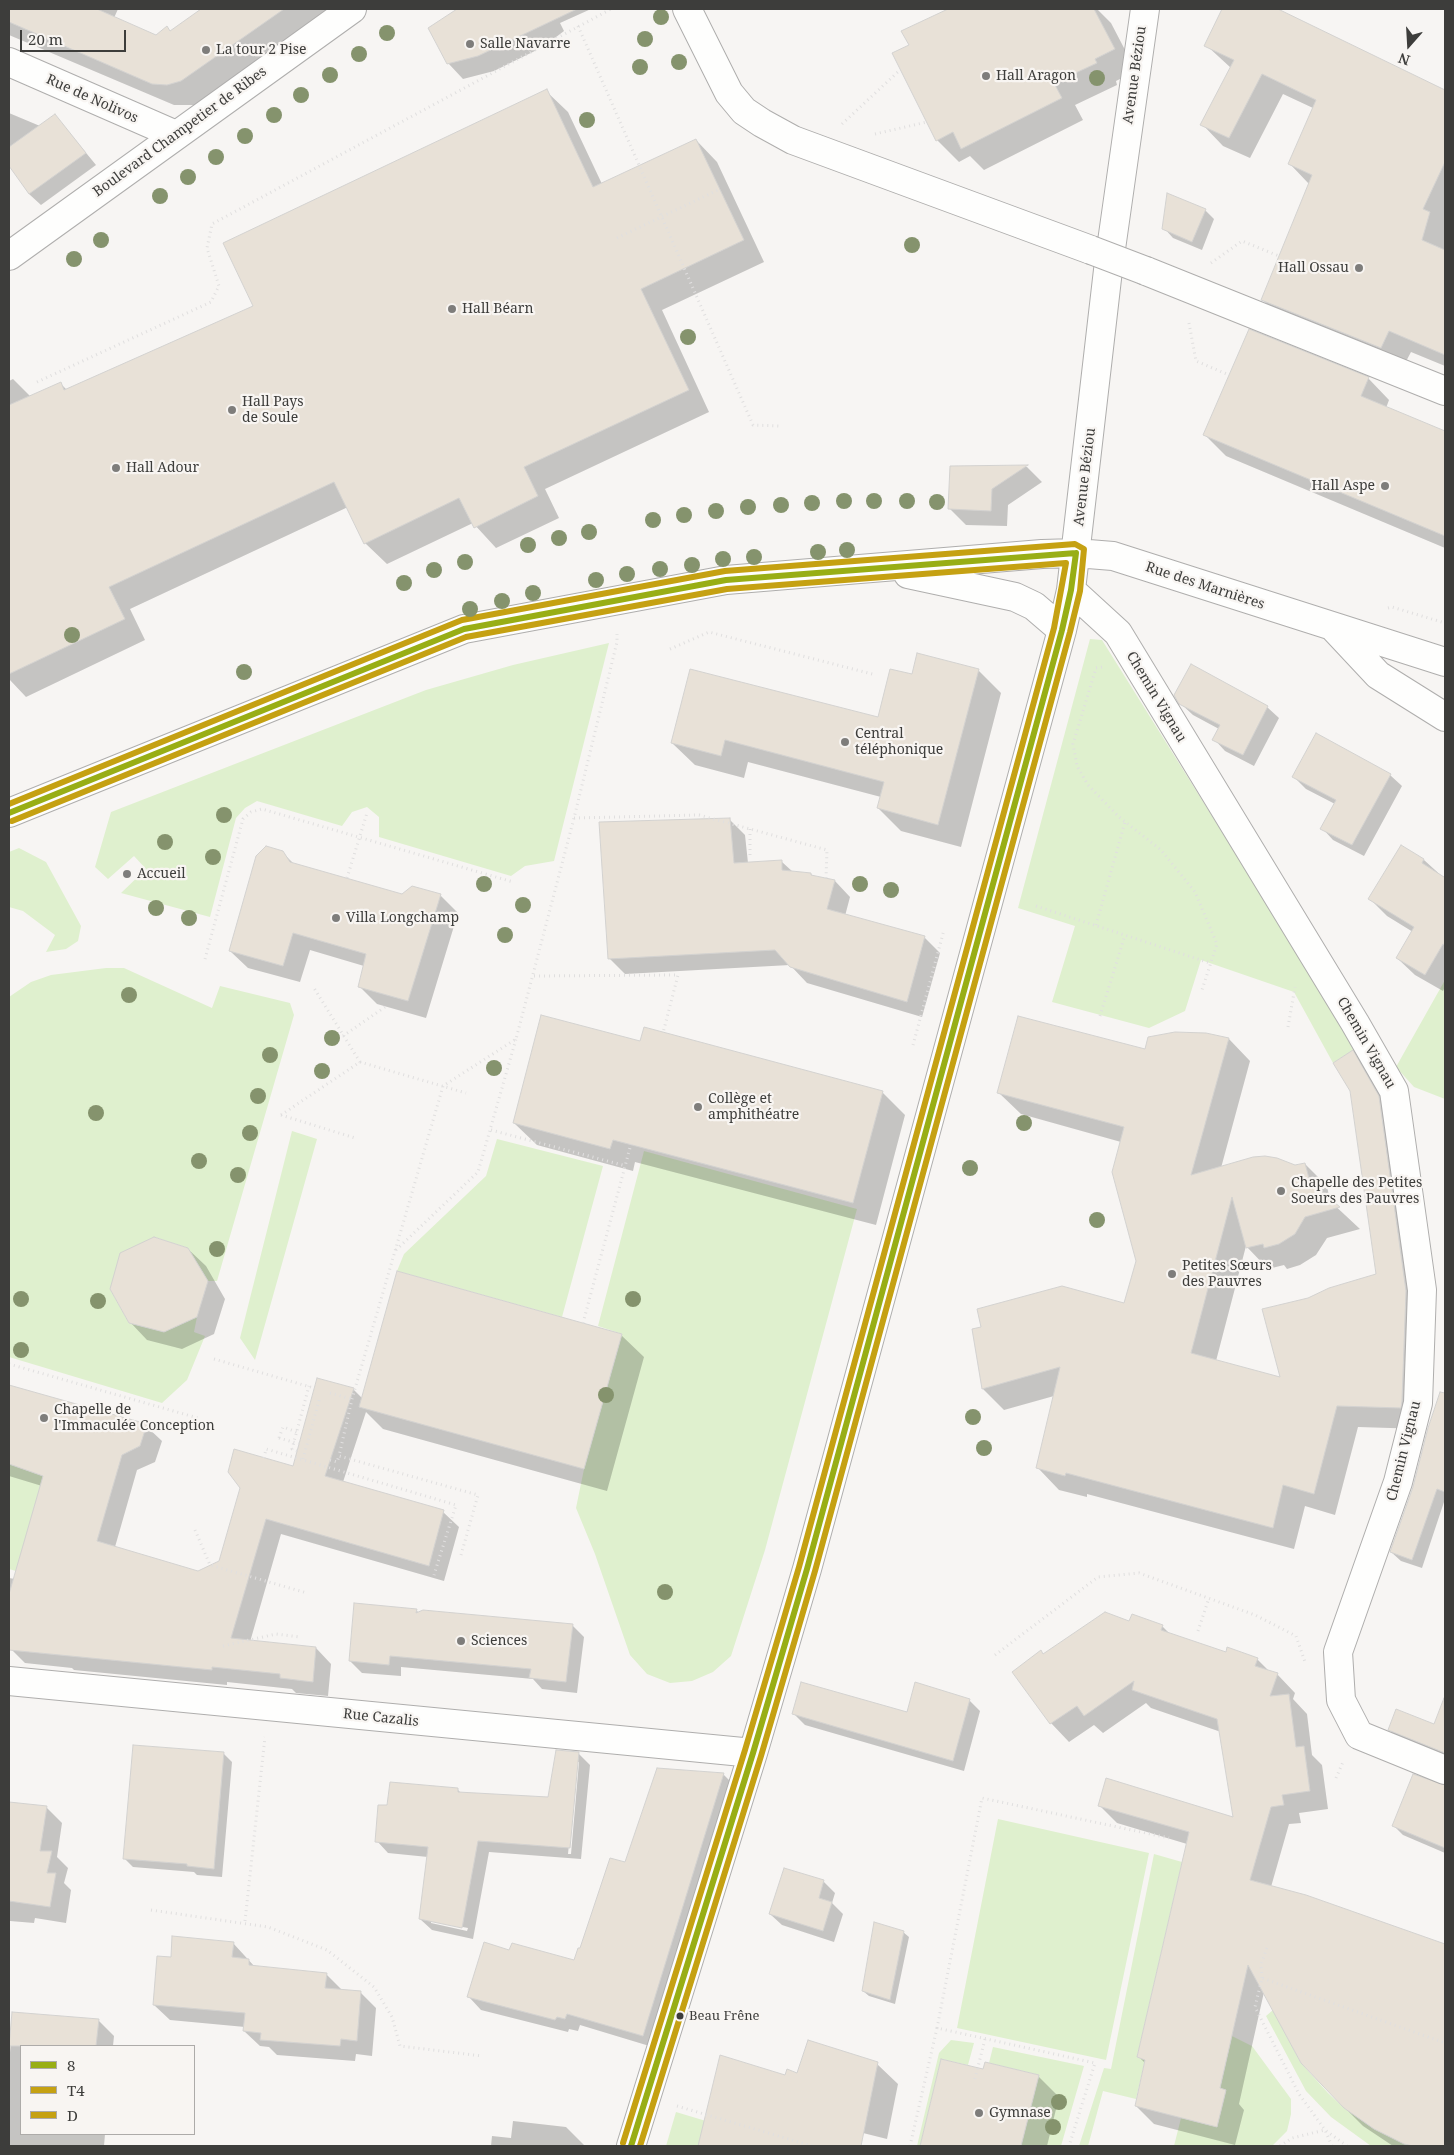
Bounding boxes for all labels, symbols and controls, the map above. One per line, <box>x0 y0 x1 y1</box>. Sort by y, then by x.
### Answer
scale bar <box>22 20 129 52</box>
north arrow <box>1384 20 1434 70</box>
street label: Avenue Béziou <box>1120 25 1150 125</box>
text: 20 m <box>28 29 63 49</box>
place label: Salle Navarre <box>480 36 571 52</box>
marker: Salle Navarre <box>464 38 476 50</box>
place label: La tour 2 Pise <box>216 42 307 58</box>
marker: La tour 2 Pise <box>200 44 212 56</box>
text: N <box>1396 49 1412 70</box>
street label: Boulevard Champetier de Ribes <box>90 63 270 201</box>
place label: Hall Aragon <box>996 68 1076 84</box>
marker: Hall Aragon <box>980 70 992 82</box>
street label: Rue de Nolivos <box>43 71 141 127</box>
place label: Hall Ossau <box>1278 260 1349 276</box>
marker: Hall Ossau <box>1353 262 1365 274</box>
place label: Hall Béarn <box>462 301 533 317</box>
marker: Hall Béarn <box>446 303 458 315</box>
place label: Hall Pays de Soule <box>242 394 304 427</box>
marker: Hall Pays de Soule <box>226 404 238 416</box>
street label: Avenue Béziou <box>1071 427 1099 527</box>
place label: Hall Adour <box>126 460 199 476</box>
marker: Hall Adour <box>110 462 122 474</box>
place label: Hall Aspe <box>1311 478 1375 494</box>
marker: Hall Aspe <box>1379 480 1391 492</box>
street label: Rue des Marnières <box>1143 559 1267 613</box>
street label: Chemin Vignau <box>1122 649 1190 745</box>
place label: Central téléphonique <box>855 726 943 759</box>
marker: Central téléphonique <box>839 736 851 748</box>
place label: Accueil <box>137 866 186 882</box>
marker: Accueil <box>121 868 133 880</box>
place label: Villa Longchamp <box>346 910 459 926</box>
marker: Villa Longchamp <box>330 912 342 924</box>
street label: Chemin Vignau <box>1333 994 1399 1092</box>
place label: Collège et amphithéatre <box>708 1091 799 1124</box>
marker: Collège et amphithéatre <box>692 1101 704 1113</box>
place label: Chapelle des Petites Soeurs des Pauvres <box>1291 1175 1422 1208</box>
marker: Chapelle des Petites Soeurs des Pauvres <box>1275 1185 1287 1197</box>
place label: Petites Sœurs des Pauvres <box>1182 1258 1272 1290</box>
marker: Petites Sœurs des Pauvres <box>1166 1268 1178 1280</box>
street label: Chemin Vignau <box>1383 1399 1425 1503</box>
place label: Chapelle de l'Immaculée Conception <box>54 1402 215 1434</box>
marker: Chapelle de l'Immaculée Conception <box>38 1412 50 1424</box>
place label: Sciences <box>471 1633 527 1649</box>
marker: Sciences <box>455 1635 467 1647</box>
street label: Rue Cazalis <box>342 1706 420 1730</box>
place label: Beau Frêne <box>689 2008 759 2024</box>
marker: Beau Frêne <box>675 2011 685 2021</box>
legend <box>20 2045 195 2135</box>
text: 8 <box>67 2055 75 2075</box>
text: T4 <box>67 2080 85 2100</box>
text: D <box>67 2105 78 2125</box>
place label: Gymnase <box>989 2105 1051 2121</box>
marker: Gymnase <box>973 2107 985 2119</box>

